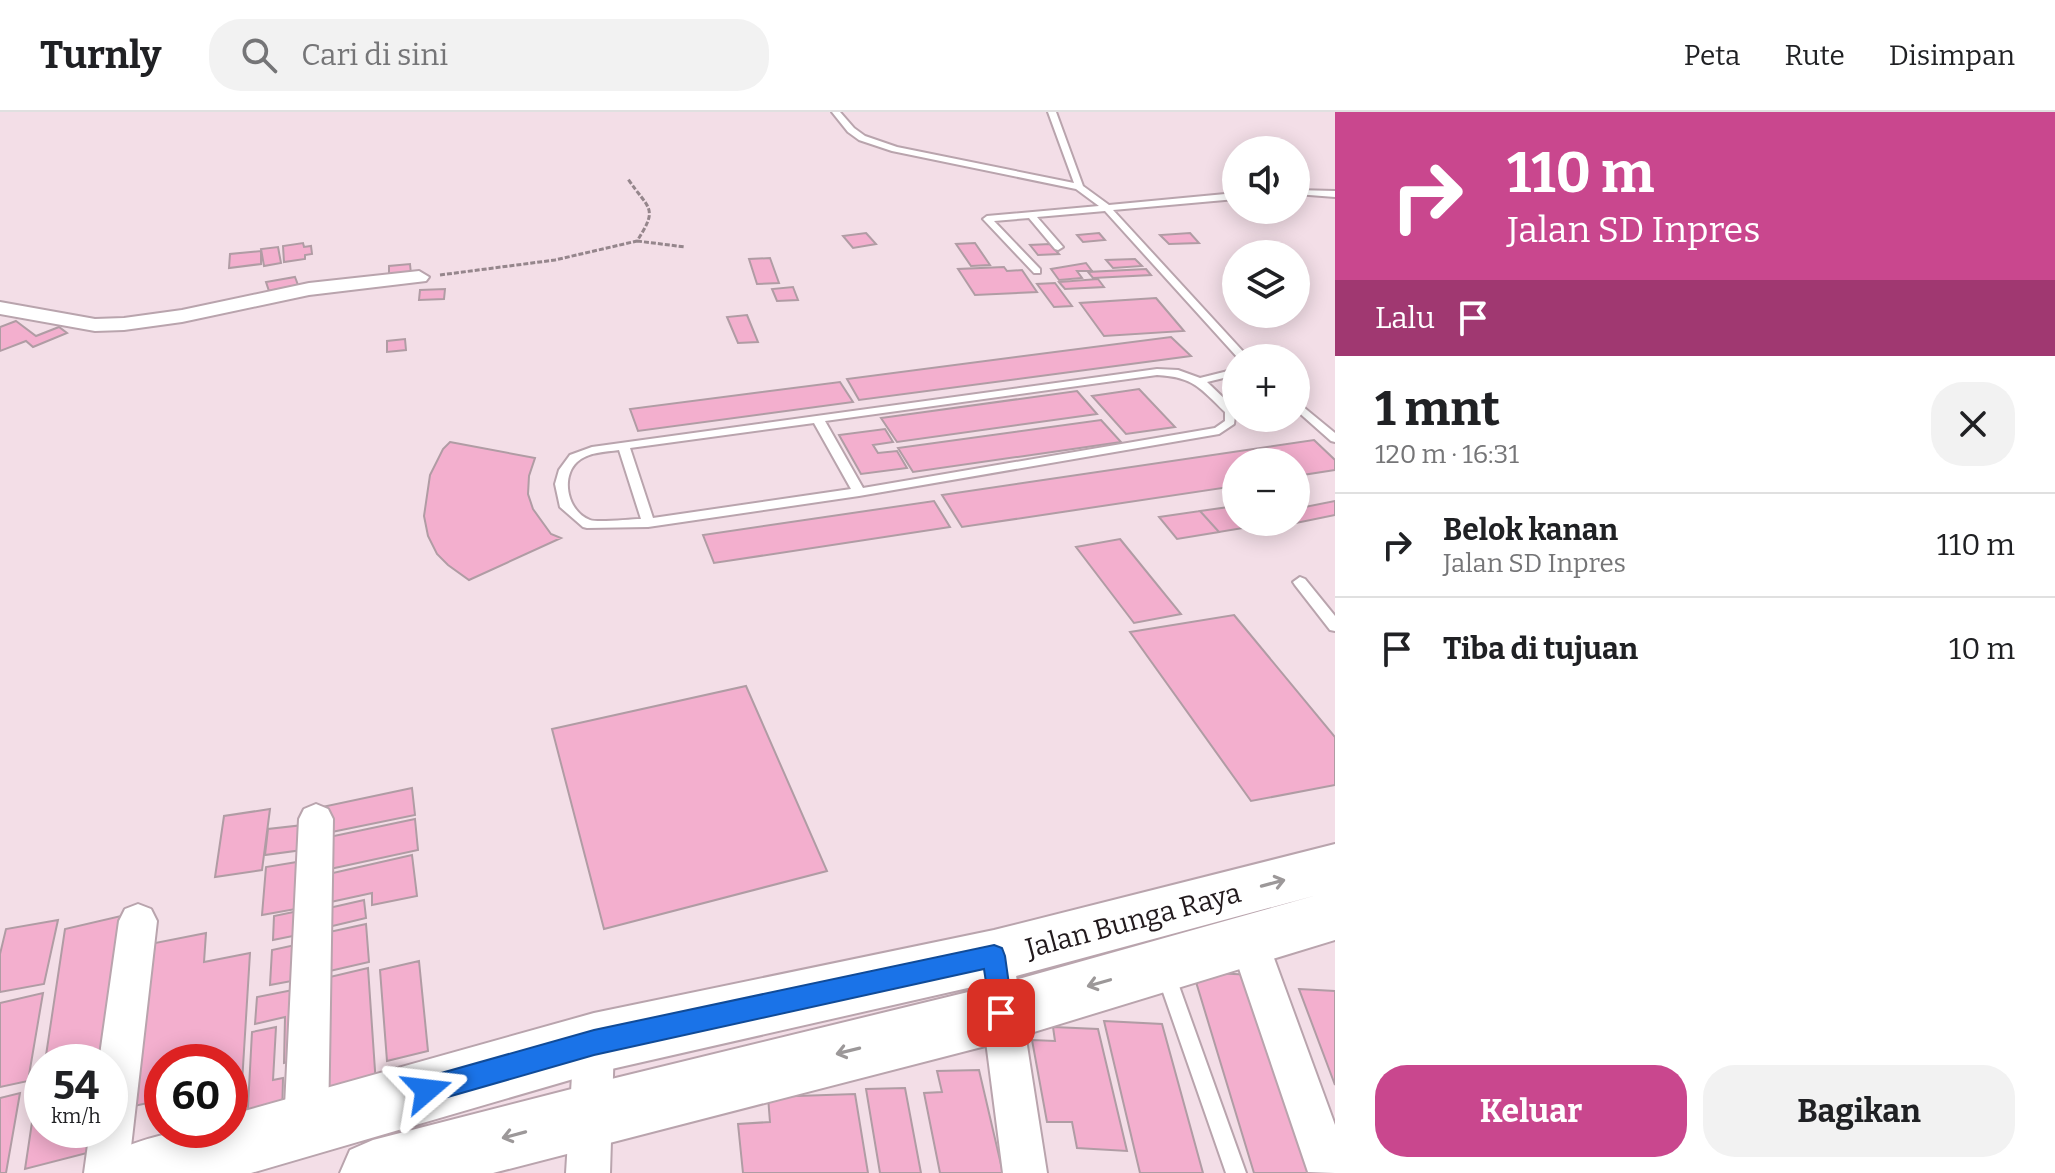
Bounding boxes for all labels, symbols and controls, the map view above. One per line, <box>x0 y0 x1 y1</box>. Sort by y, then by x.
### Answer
search box <box>209 19 769 91</box>
text: Turnly <box>40 32 161 78</box>
icon: search <box>237 33 281 77</box>
text: Cari di sini <box>301 37 448 73</box>
text: Peta <box>1684 39 1740 72</box>
text: Rute <box>1784 39 1845 72</box>
text: Disimpan <box>1889 39 2015 72</box>
map controls <box>1222 136 1310 536</box>
button: sound <box>1222 136 1310 224</box>
text: 110 m <box>1507 140 1654 207</box>
icon: right <box>1375 144 1479 248</box>
text: Jalan SD Inpres <box>1507 208 1760 252</box>
button: layers <box>1222 240 1310 328</box>
icon: arrive <box>1451 296 1495 340</box>
text: Lalu <box>1375 300 1435 336</box>
button: + <box>1222 344 1310 432</box>
text: 1 mnt <box>1375 380 1500 438</box>
button: close <box>1931 382 2015 466</box>
text: 120 m · 16:31 <box>1375 439 1519 470</box>
button: − <box>1222 448 1310 536</box>
text: Belok kanan <box>1443 512 1618 548</box>
icon: right <box>1375 523 1419 567</box>
text: 110 m <box>1937 527 2015 563</box>
text: Jalan SD Inpres <box>1443 548 1626 579</box>
icon: arrive <box>1375 627 1419 671</box>
text: Tiba di tujuan <box>1443 631 1638 667</box>
text: 10 m <box>1949 631 2015 667</box>
one-way arrow <box>1260 875 1286 890</box>
street label: Jalan Bunga Raya <box>1021 876 1244 965</box>
one-way arrow <box>1086 976 1112 991</box>
pin <box>967 979 1035 1047</box>
icon: arrive <box>979 991 1023 1035</box>
speed limit sign: 60 <box>144 1044 248 1148</box>
one-way arrow <box>835 1045 861 1060</box>
position arrow <box>385 1048 469 1132</box>
text: 54 <box>53 1062 99 1110</box>
button: Keluar <box>1375 1065 1687 1157</box>
button: Bagikan <box>1703 1065 2015 1157</box>
text: km/h <box>51 1104 101 1128</box>
one-way arrow <box>502 1129 528 1144</box>

